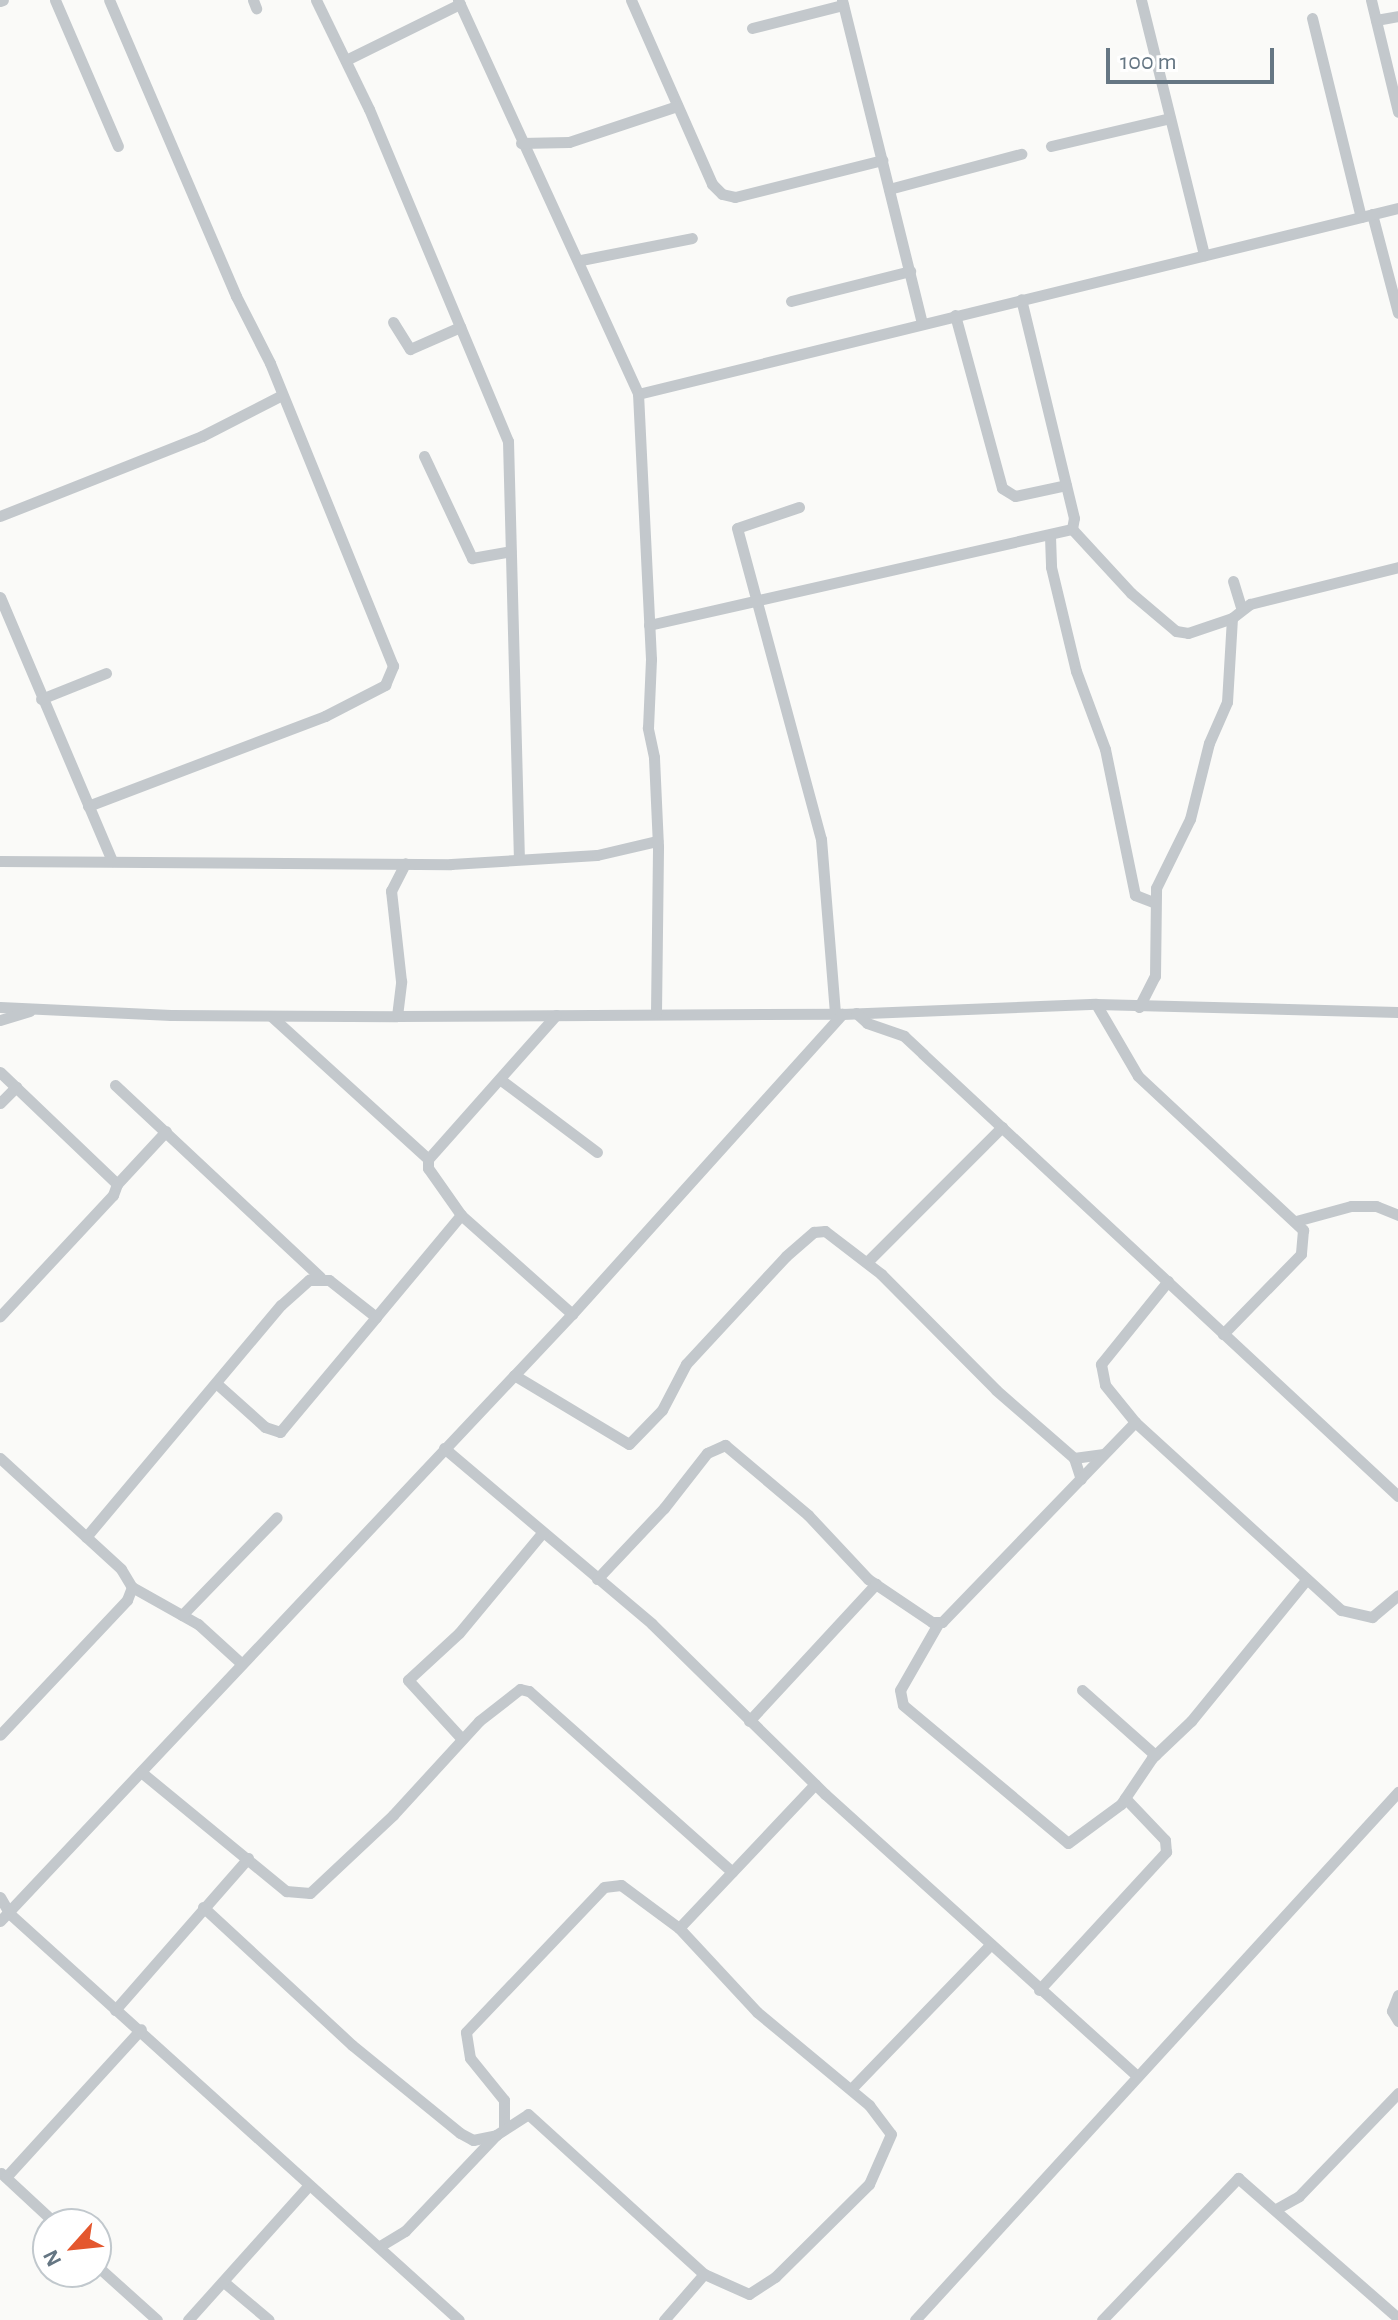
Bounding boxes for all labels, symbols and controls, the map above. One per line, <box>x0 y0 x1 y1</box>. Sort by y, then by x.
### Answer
scale bar <box>1110 32 1278 82</box>
text: 100 m <box>1120 50 1177 74</box>
north arrow <box>32 2208 112 2288</box>
text: N <box>39 2246 66 2270</box>

